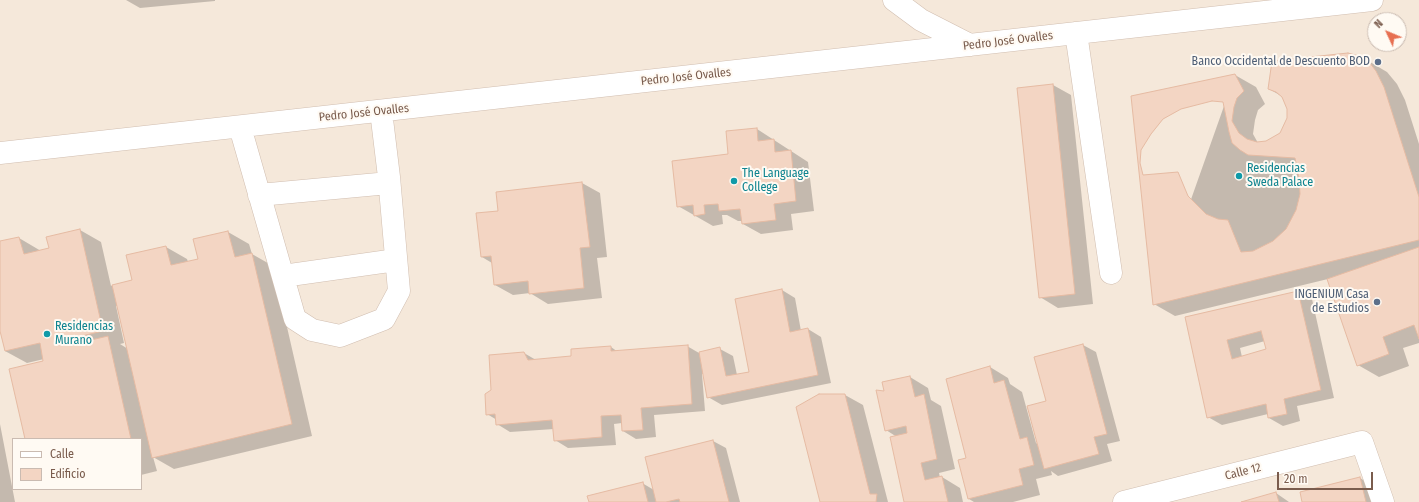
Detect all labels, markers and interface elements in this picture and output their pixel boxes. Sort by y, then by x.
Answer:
north arrow [1367,12,1407,52]
text: N [1372,17,1386,31]
street label: Pedro José Ovalles [962,28,1054,54]
place label: Banco Occidental de Descuento BOD [1192,55,1370,69]
marker: Banco Occidental de Descuento BOD [1373,57,1383,67]
street label: Pedro José Ovalles [640,65,732,89]
street label: Pedro José Ovalles [318,101,410,125]
place label: Residencias Sweda Palace [1247,162,1313,190]
place label: The Language College [742,167,809,195]
marker: Residencias Sweda Palace [1234,171,1244,181]
marker: The Language College [729,176,739,186]
place label: INGENIUM Casa de Estudios [1295,288,1369,316]
marker: INGENIUM Casa de Estudios [1372,297,1382,307]
place label: Residencias Murano [55,320,113,348]
marker: Residencias Murano [42,329,52,339]
legend [12,438,142,490]
text: Calle [50,447,74,461]
street label: Calle 12 [1223,461,1263,483]
scale bar [1279,464,1375,490]
text: Edificio [50,467,86,481]
text: 20 m [1284,472,1308,486]

